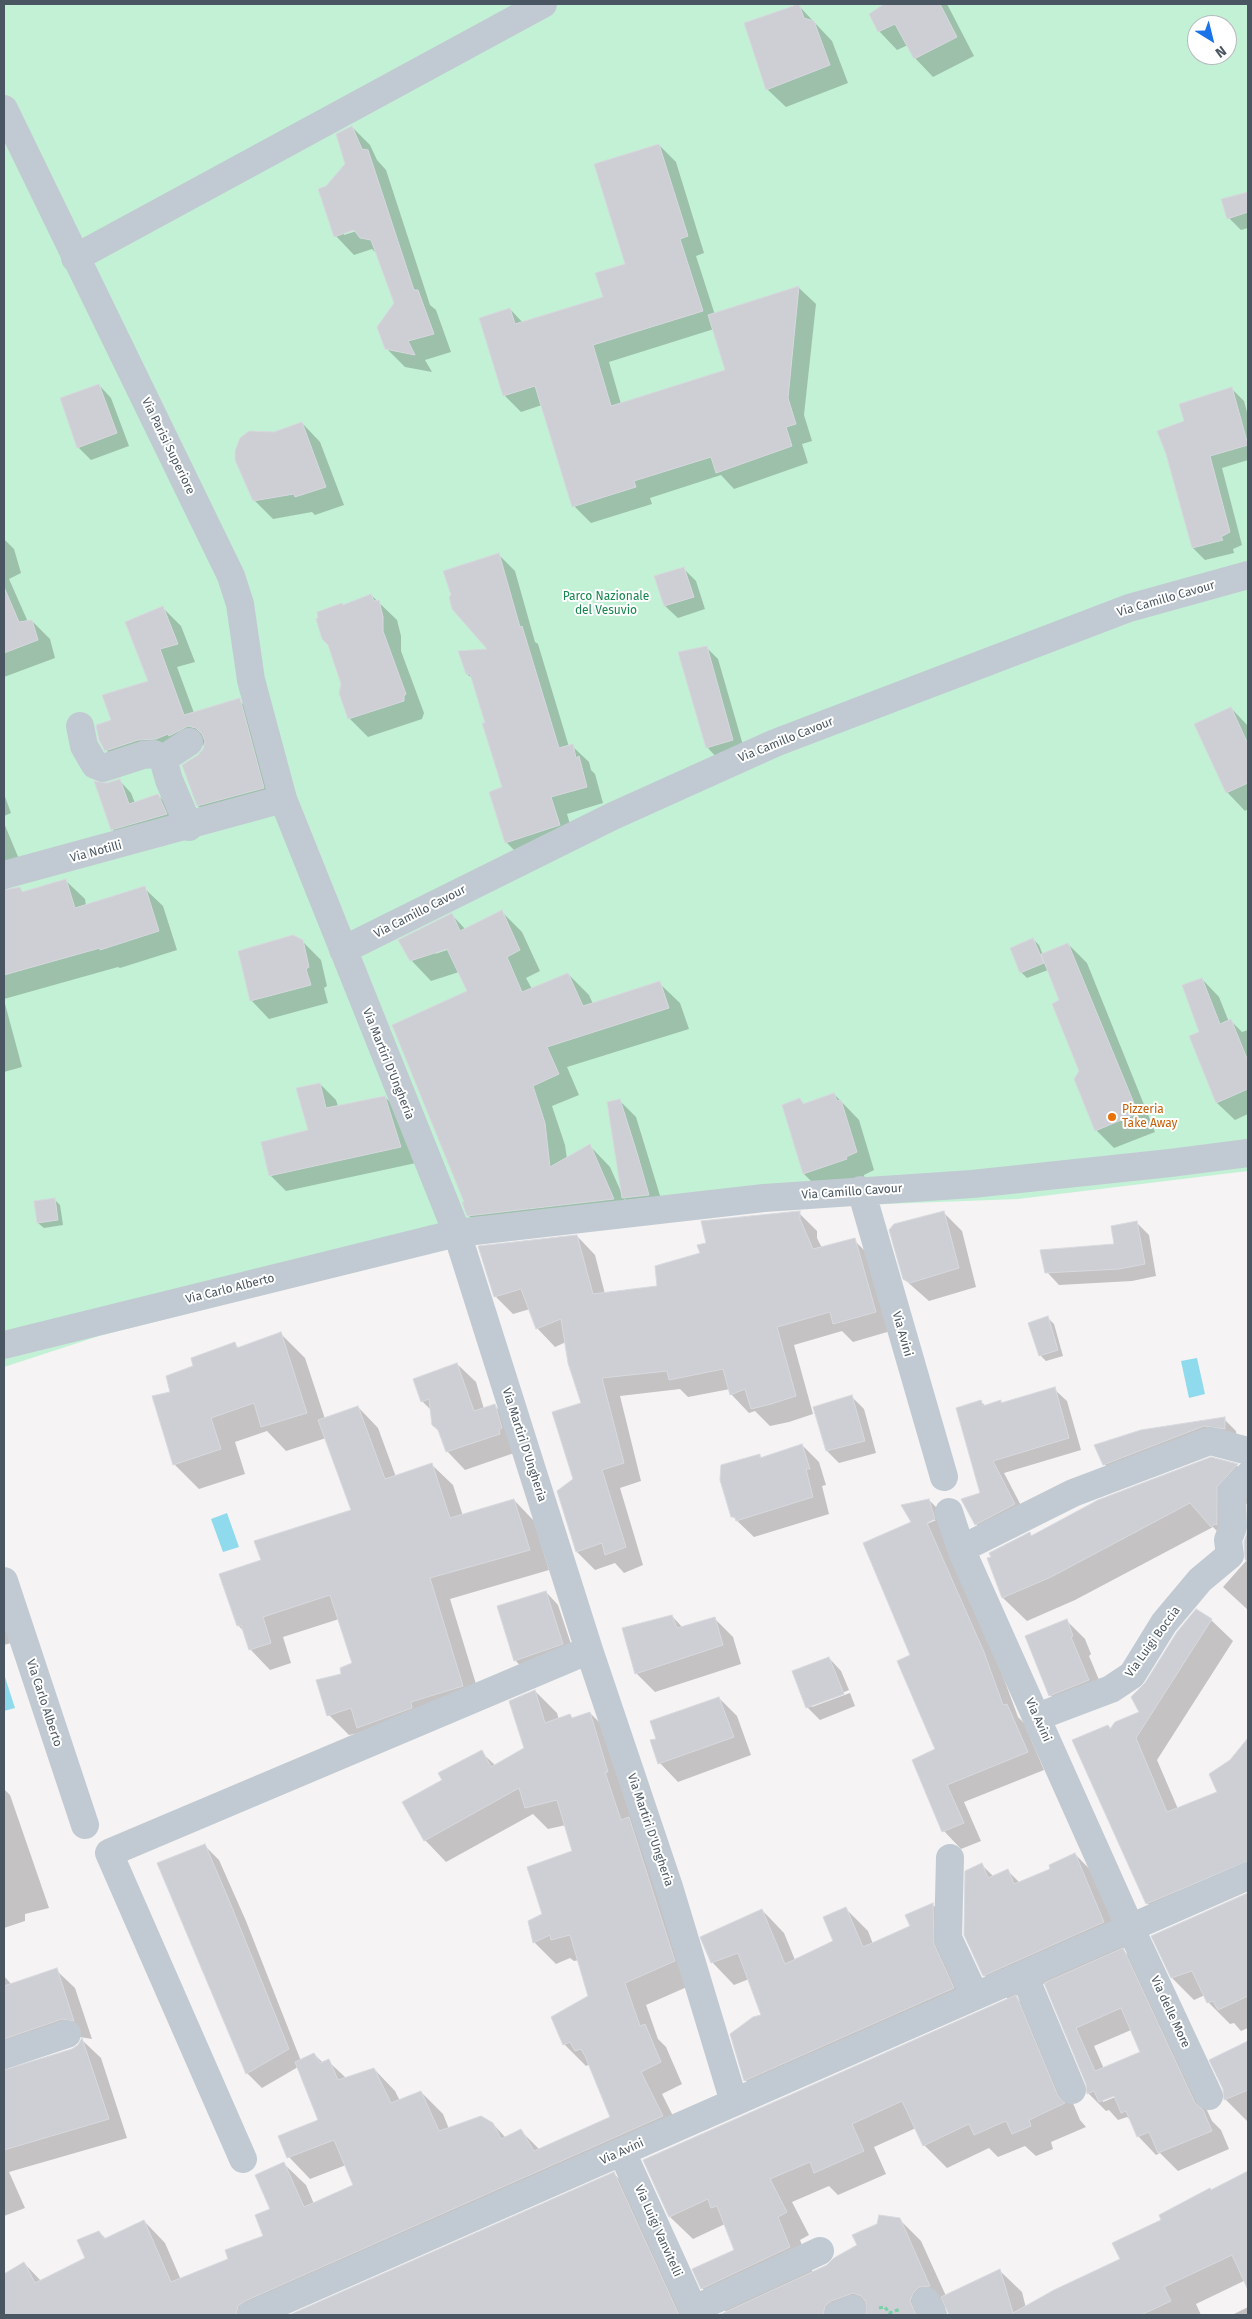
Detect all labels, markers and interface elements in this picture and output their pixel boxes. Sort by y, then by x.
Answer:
north arrow [1187,15,1237,65]
text: N [1212,42,1229,61]
street label: Via Parisi Superiore [138,395,198,497]
street label: Via Camillo Cavour [1115,578,1217,620]
park label: Parco Nazionale del Vesuvio [563,590,649,618]
street label: Via Camillo Cavour [736,714,836,766]
street label: Via Notilli [68,838,124,866]
street label: Via Camillo Cavour [372,883,468,941]
street label: Via Martiri D'Ungheria [359,1006,417,1122]
place label: Pizzeria Take Away [1122,1103,1177,1131]
marker: Pizzeria Take Away [1106,1111,1118,1123]
street label: Via Camillo Cavour [801,1181,903,1203]
street label: Via Carlo Alberto [184,1271,276,1307]
street label: Via Avini [889,1310,915,1358]
street label: Via Martiri D'Ungheria [499,1386,549,1504]
street label: Via Luigi Boccia [1122,1604,1184,1680]
street label: Via Carlo Alberto [23,1657,65,1749]
street label: Via Avini [1022,1696,1054,1744]
street label: Via Martiri D'Ungheria [624,1771,676,1889]
street label: Via delle More [1147,1974,1193,2050]
street label: Via Avini [598,2136,646,2168]
street label: Via Luigi Vanvitelli [631,2183,685,2279]

